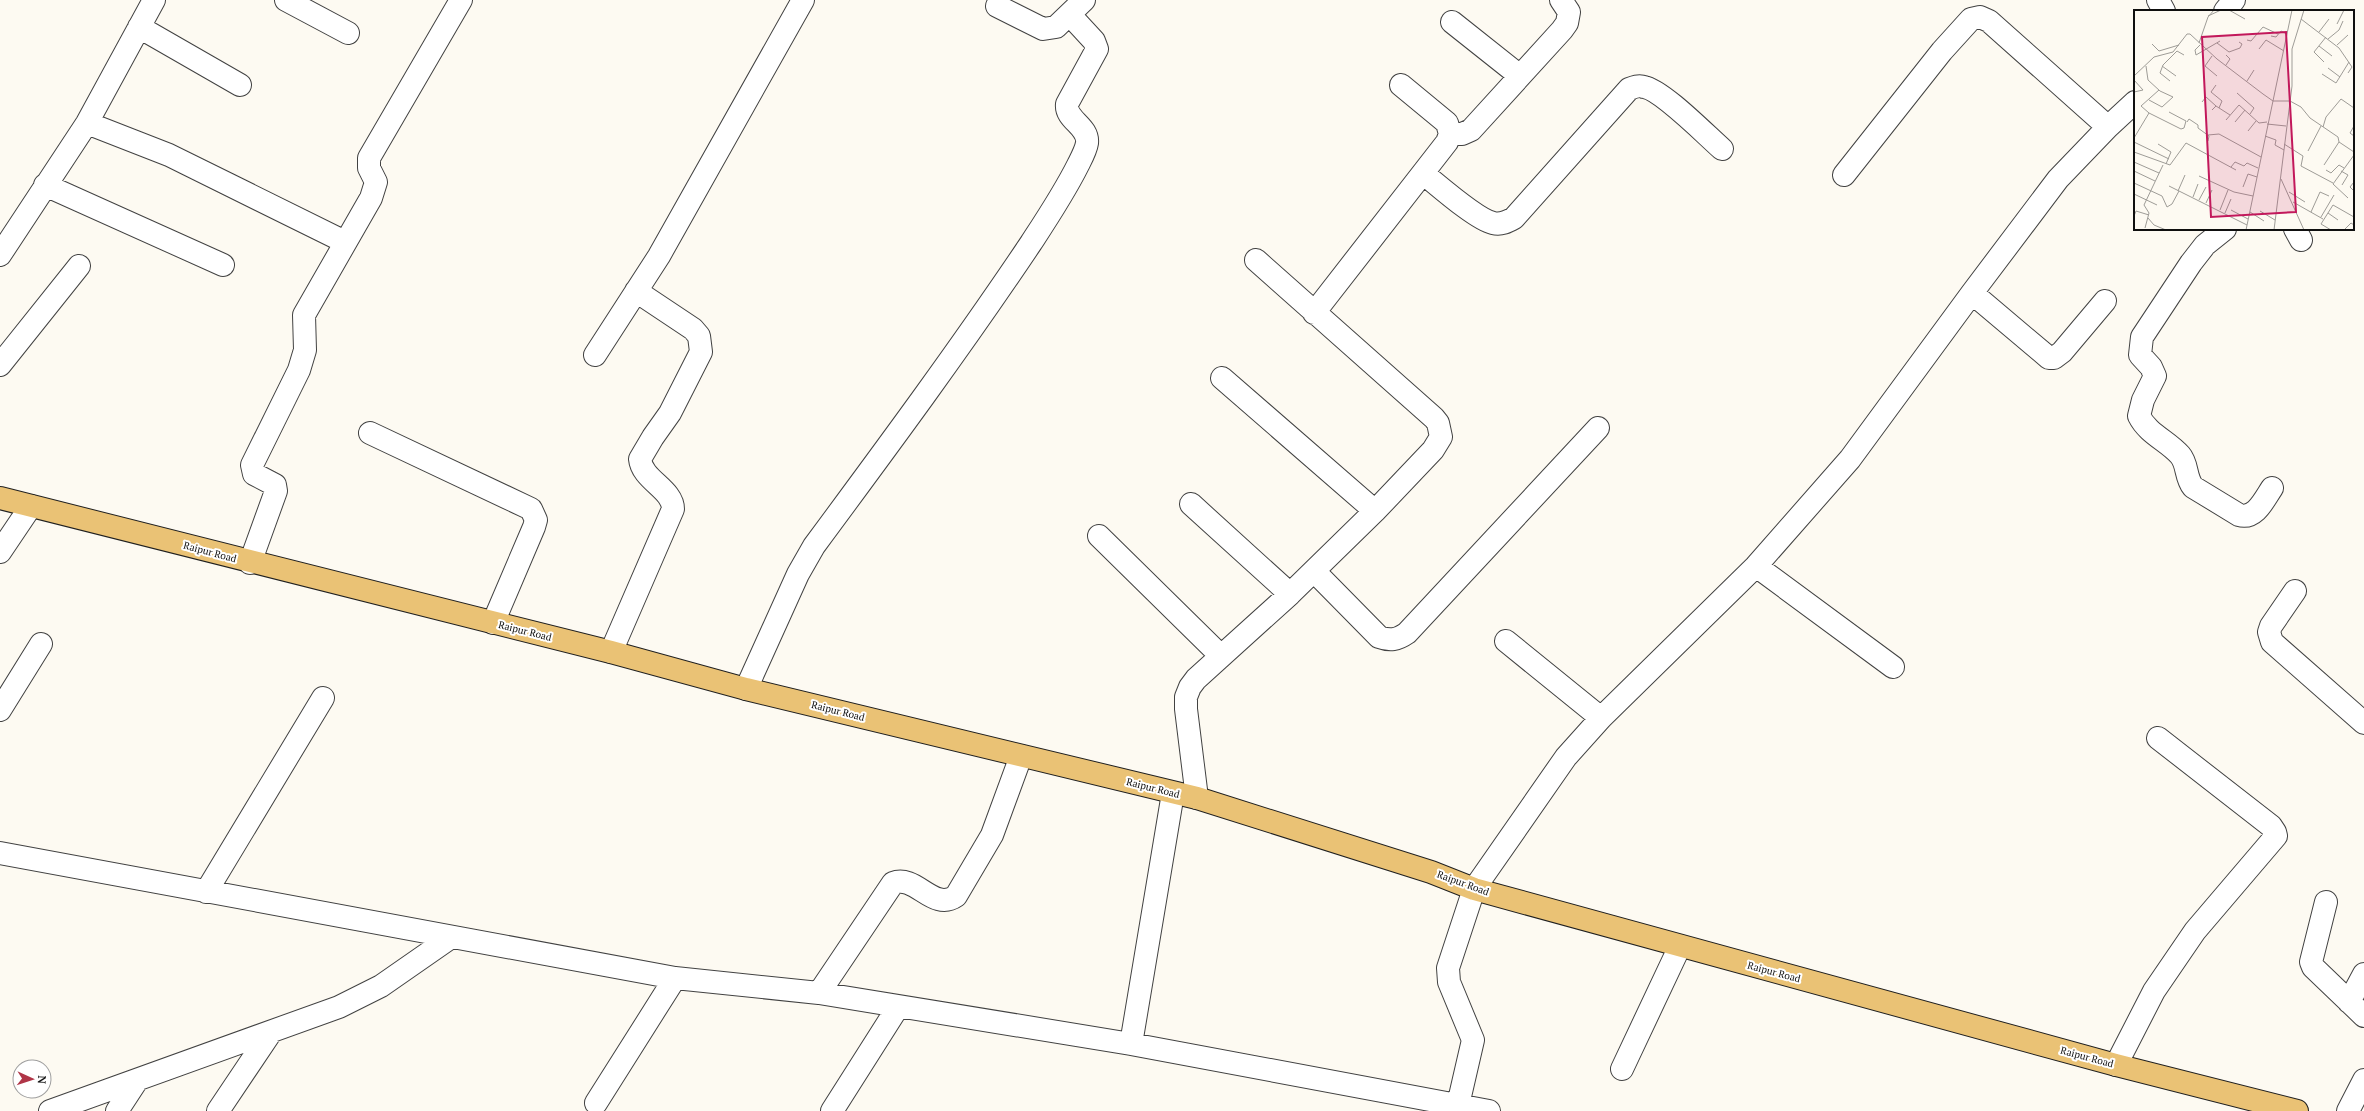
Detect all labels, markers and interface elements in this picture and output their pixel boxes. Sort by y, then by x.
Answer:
inset map [2134,10,2354,230]
street label: Raipur Road [182,539,238,565]
street label: Raipur Road [497,618,553,644]
street label: Raipur Road [810,698,866,724]
street label: Raipur Road [1125,775,1181,801]
street label: Raipur Road [1435,868,1491,899]
street label: Raipur Road [1746,959,1802,985]
street label: Raipur Road [2059,1044,2115,1070]
north arrow [12,1059,52,1099]
text: N [35,1075,49,1085]

